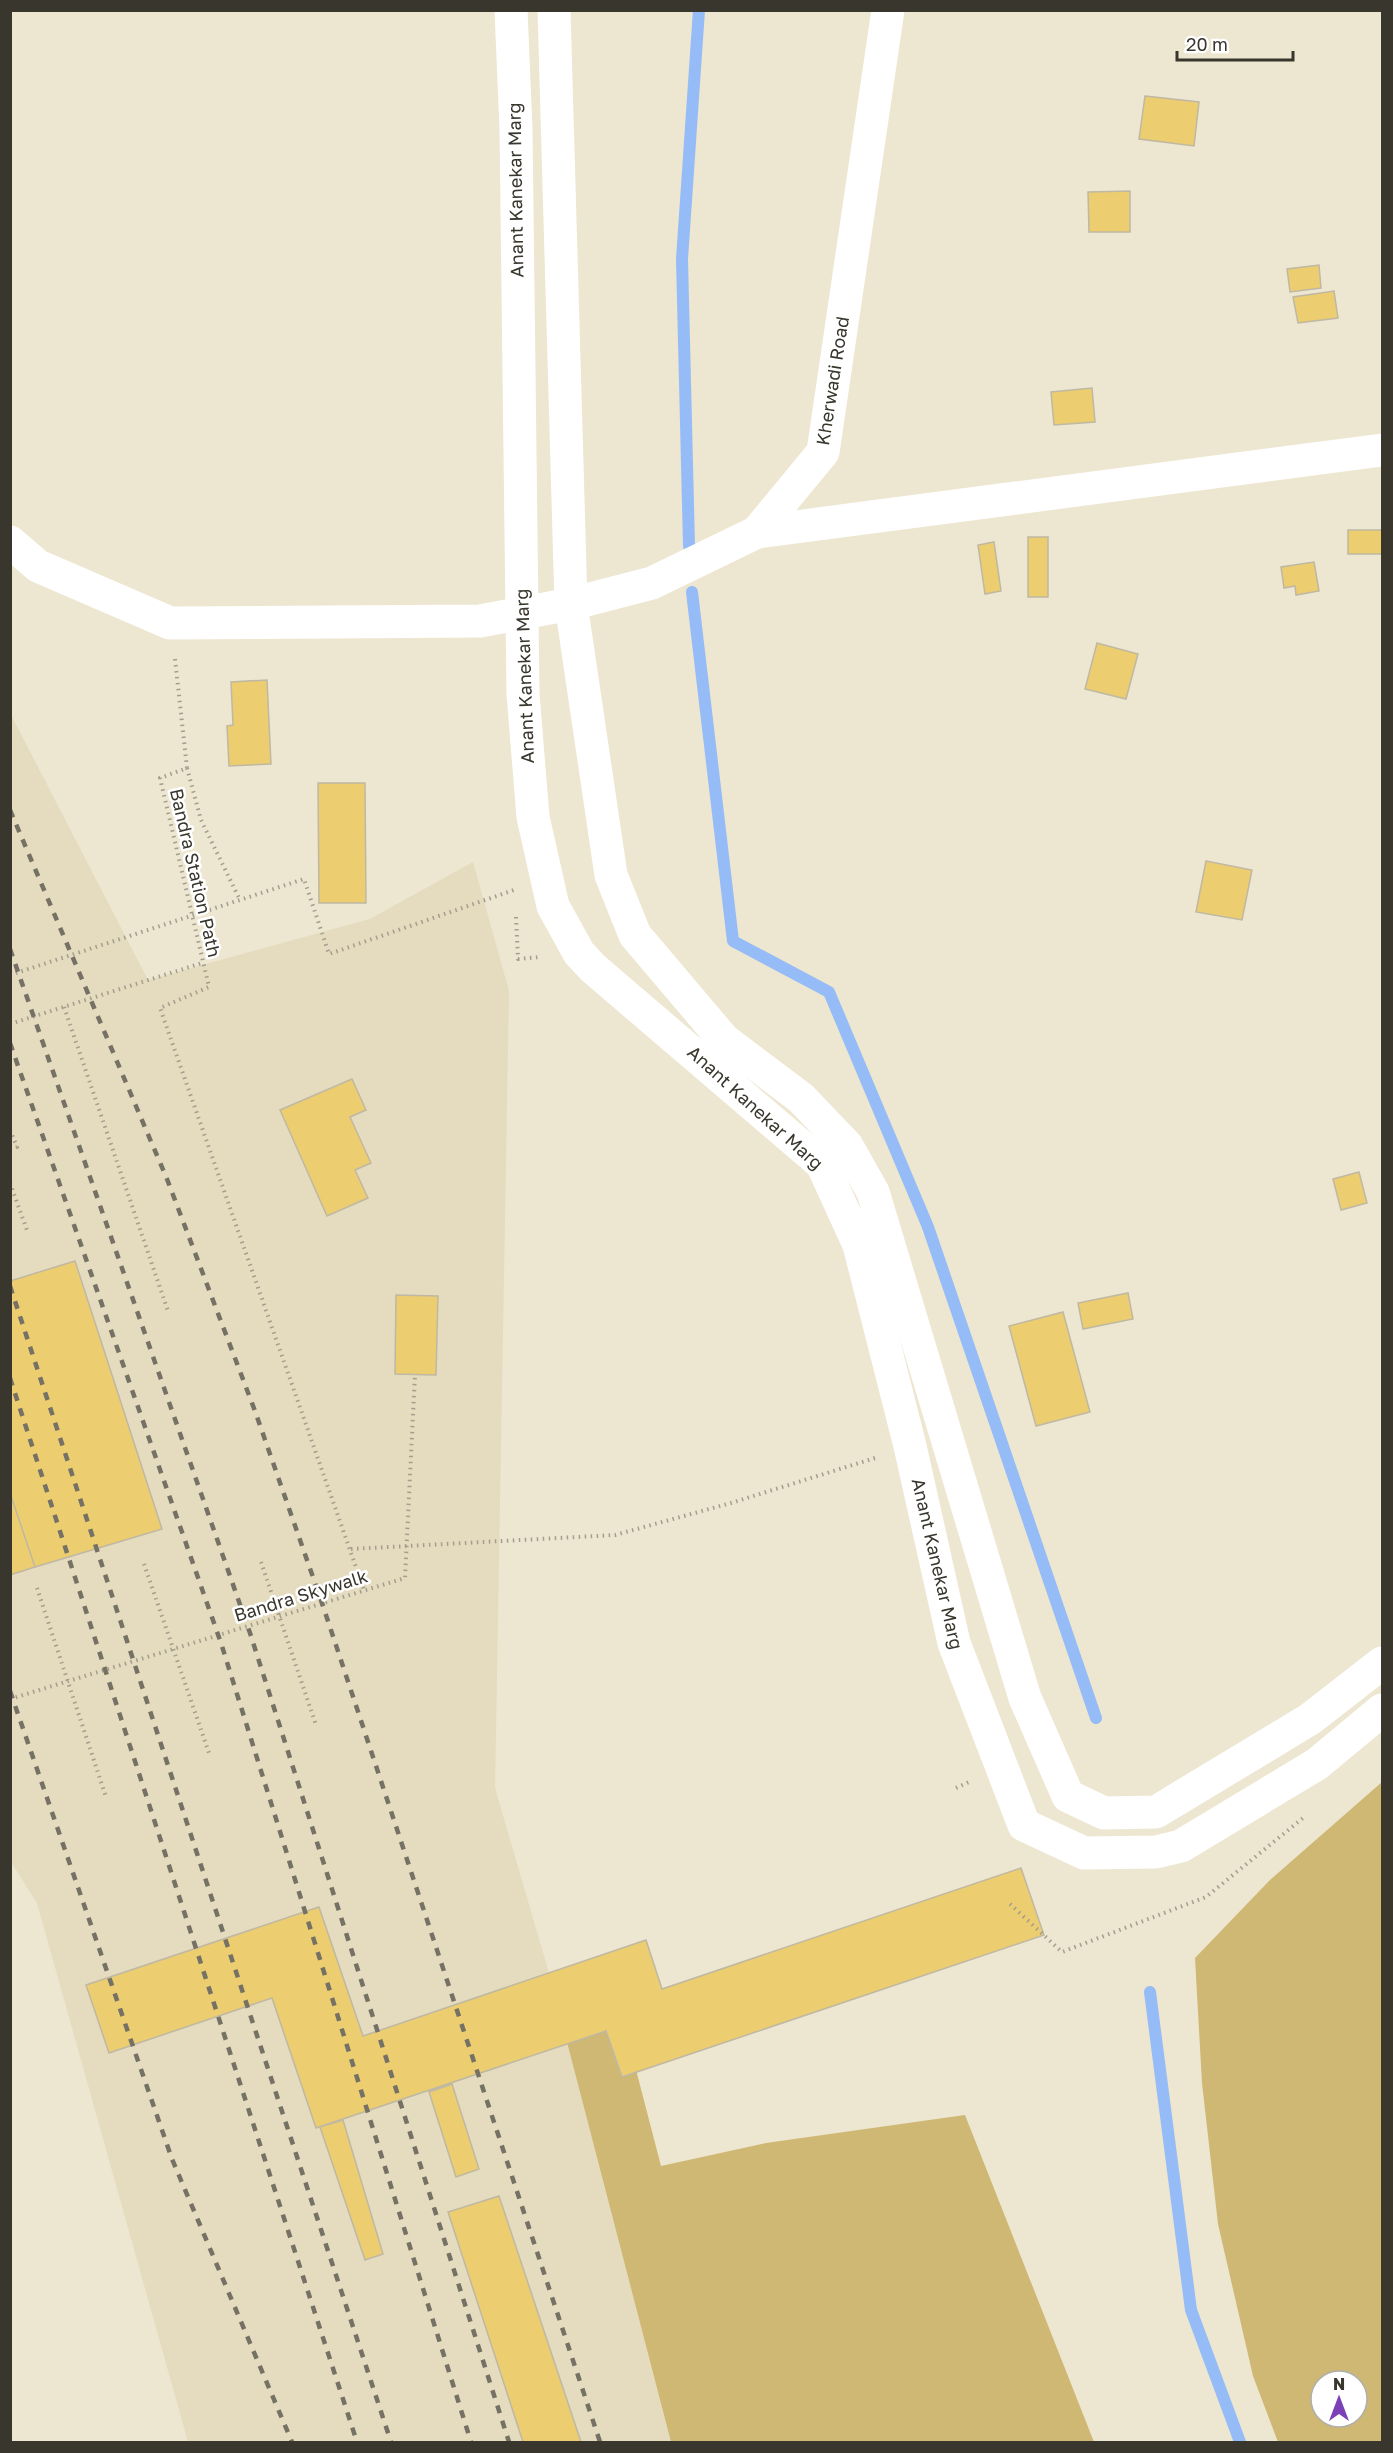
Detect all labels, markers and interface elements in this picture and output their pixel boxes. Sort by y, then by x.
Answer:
scale bar [1177,24,1292,62]
text: 20 m [1186,33,1228,55]
street label: Anant Kanekar Marg [502,102,528,278]
street label: Kherwadi Road [811,315,853,447]
street label: Anant Kanekar Marg [510,588,538,764]
street label: Bandra Station Path [166,786,226,959]
street label: Anant Kanekar Marg [683,1041,828,1174]
street label: Anant Kanekar Marg [908,1476,968,1652]
street label: Bandra Skywalk [231,1564,370,1626]
north arrow [1309,2369,1369,2429]
text: N [1333,2374,1345,2394]

